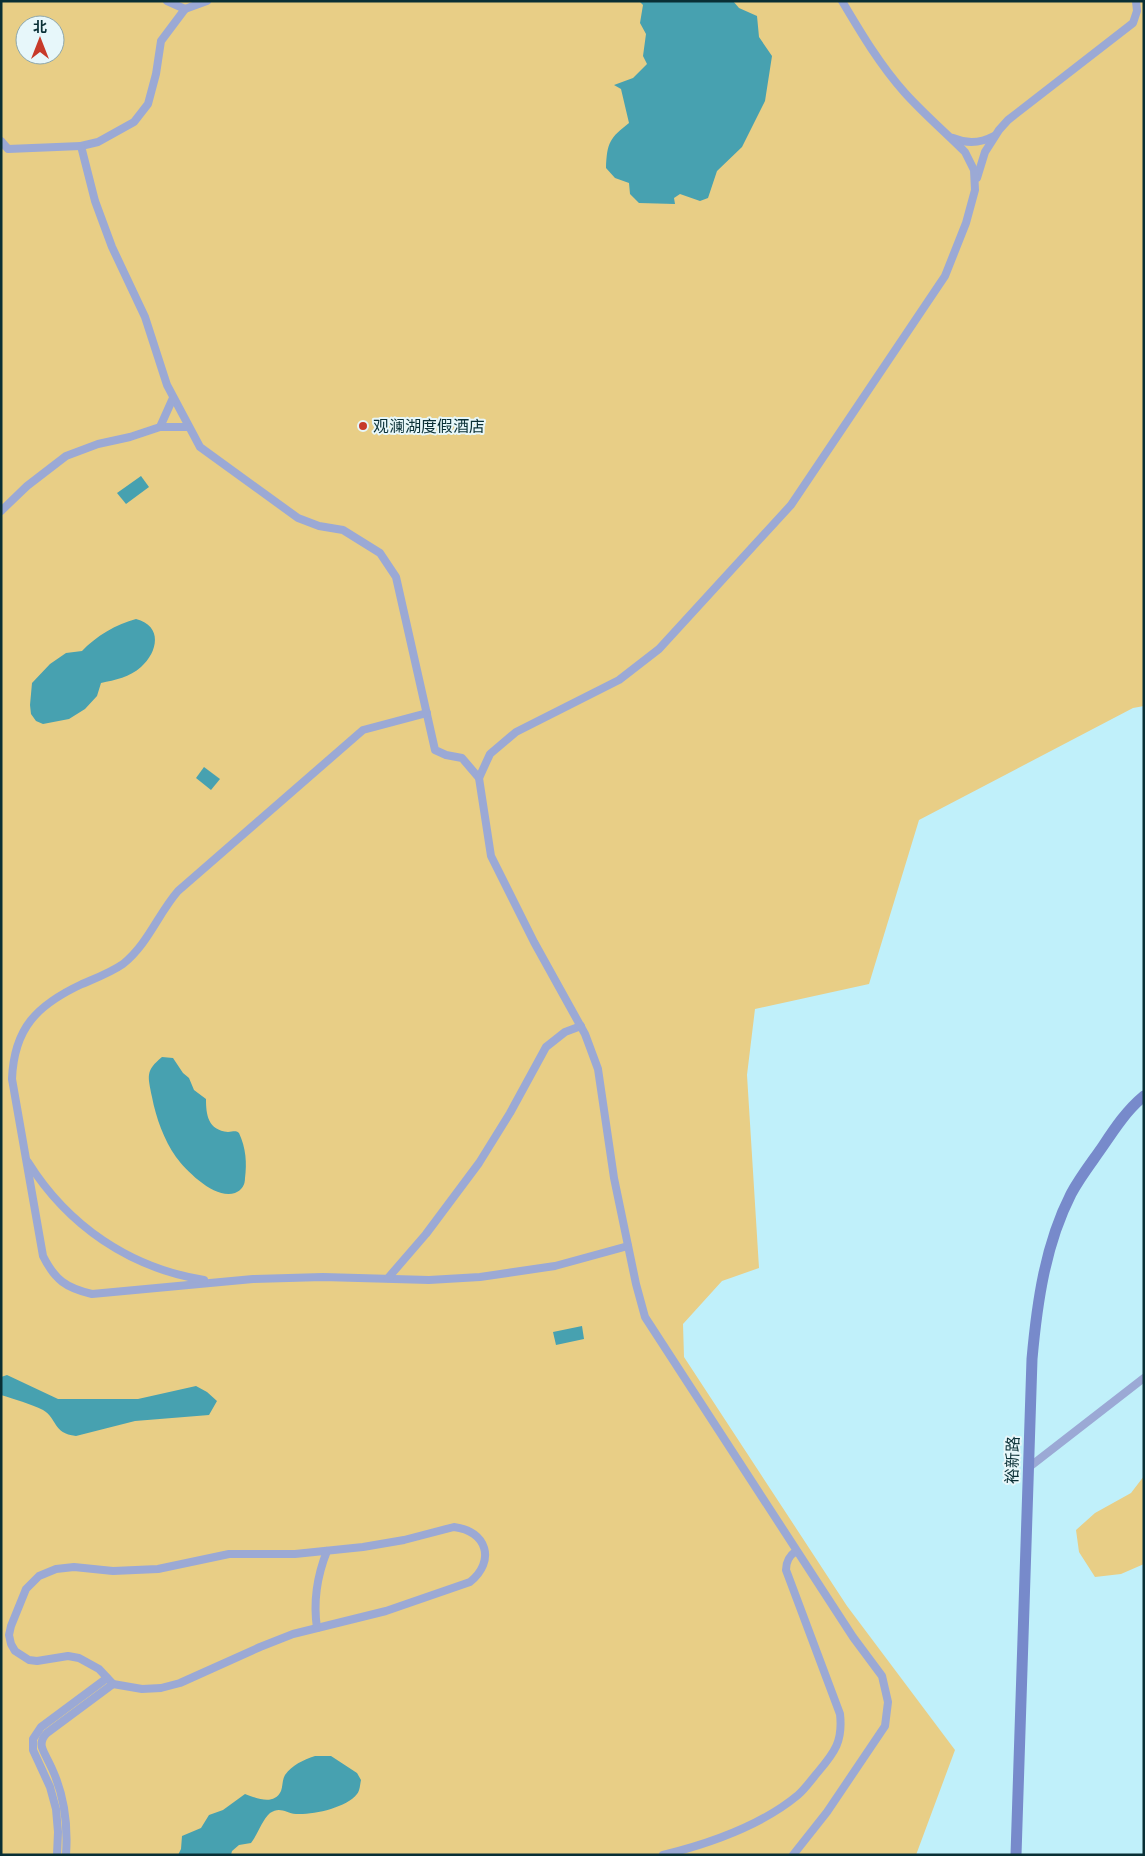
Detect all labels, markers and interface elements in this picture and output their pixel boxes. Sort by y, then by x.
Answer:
north arrow [15,15,65,65]
text: 北 [33,18,47,36]
place label: 观澜湖度假酒店 [373,416,485,436]
marker: 观澜湖度假酒店 [357,420,369,432]
street label: 裕新路 [1001,1436,1023,1484]

